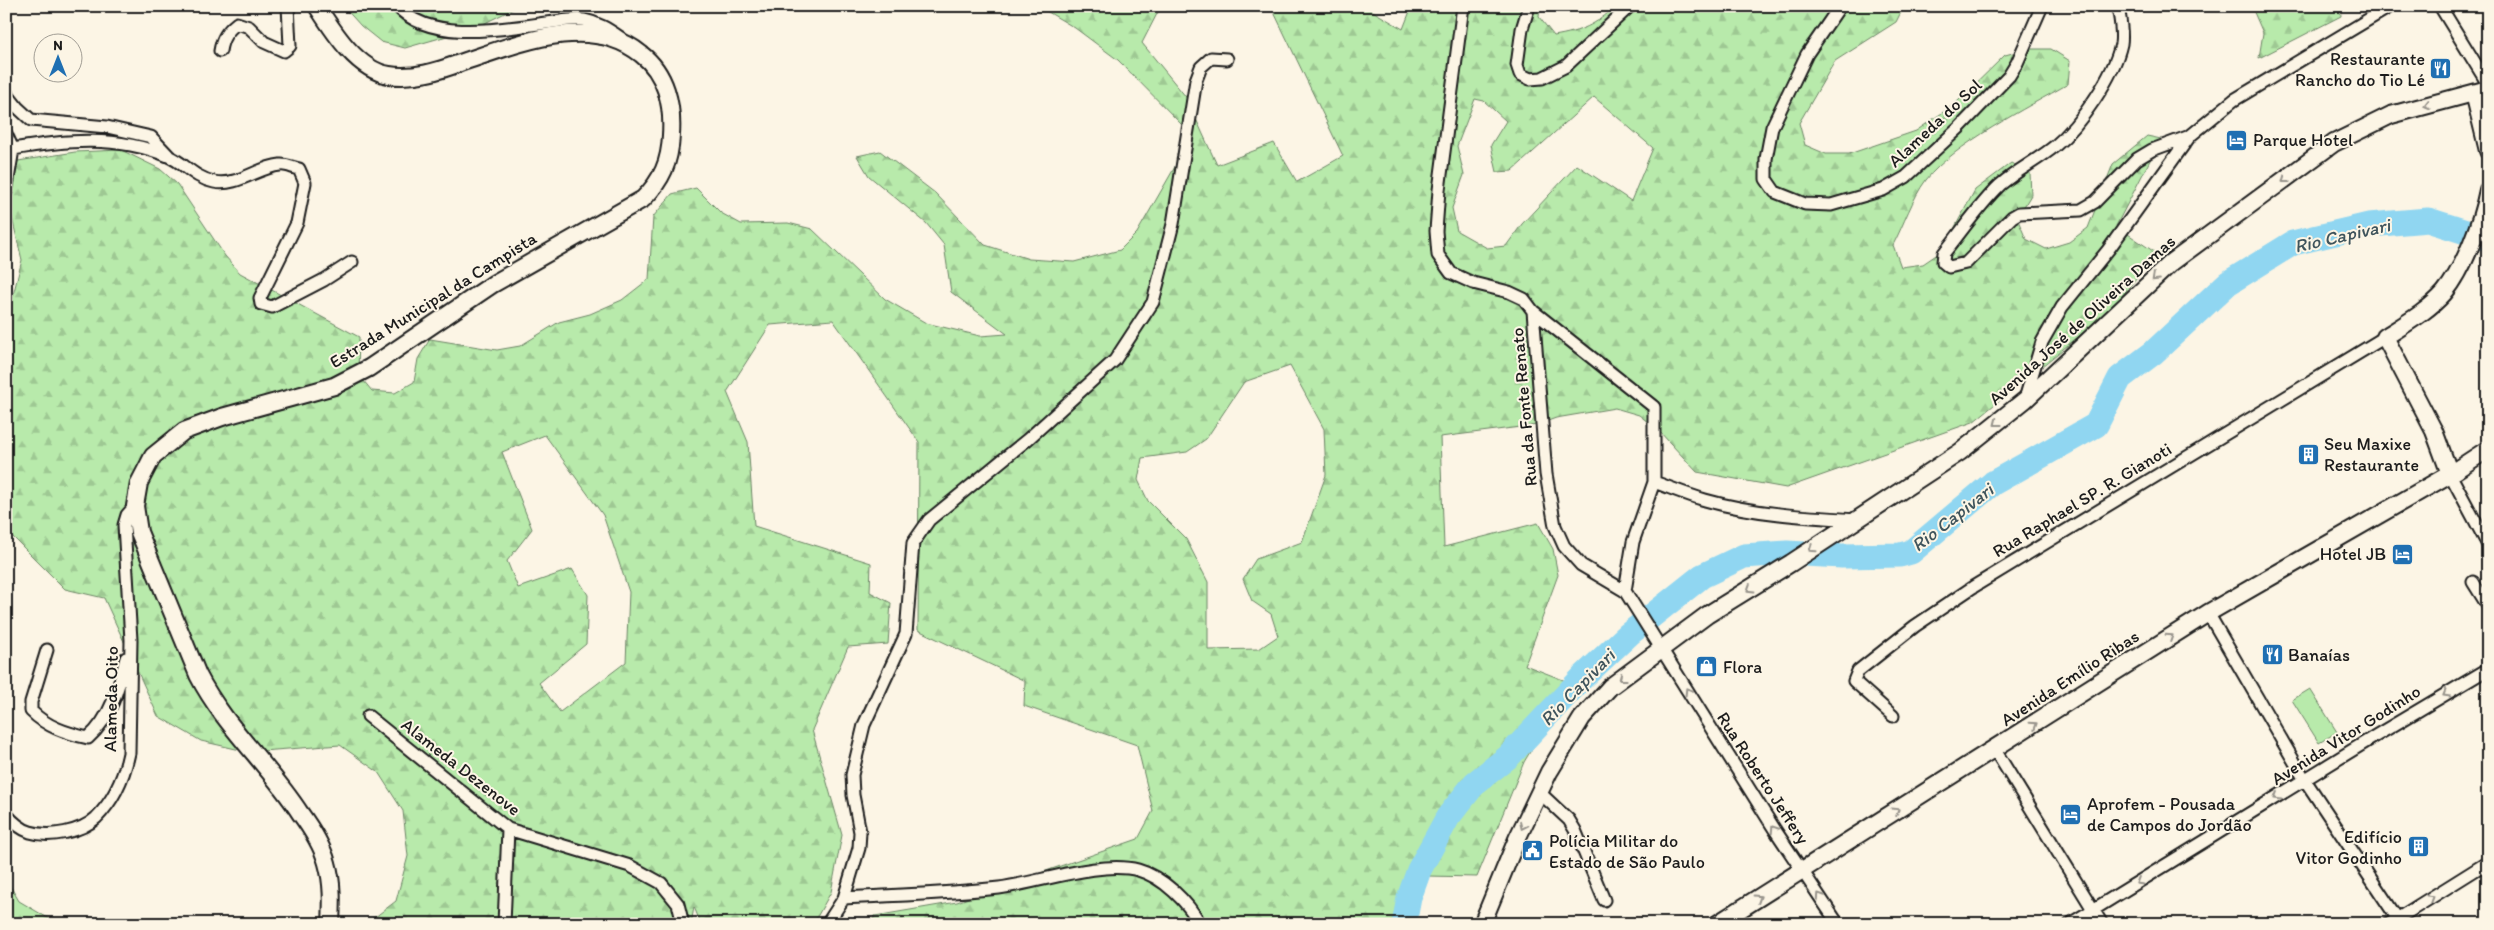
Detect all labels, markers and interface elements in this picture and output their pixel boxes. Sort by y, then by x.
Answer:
north arrow [32,32,82,82]
text: N [53,37,63,54]
place label: Restaurante Rancho do Tio Lé [2295,48,2425,91]
restaurant icon: Restaurante Rancho do Tio Lé [2429,57,2453,81]
street label: Alameda do Sol [1884,74,1986,172]
one-way arrow [2424,100,2432,110]
hotel icon: Parque Hotel [2225,128,2249,152]
place label: Parque Hotel [2253,129,2353,151]
one-way arrow [2282,174,2291,182]
water label: Rio Capivari [2292,213,2394,258]
street label: Estrada Municipal da Campista [325,227,541,373]
street label: Avenida José de Oliveira Damas [1984,230,2180,410]
one-way arrow [2152,272,2161,281]
street label: Rua da Fonte Renato [1506,327,1542,487]
one-way arrow [1994,417,2003,425]
place label: Seu Maxixe Restaurante [2324,433,2419,476]
street label: Rua Raphael SP. R. Gianoti [1988,438,2176,562]
building icon: Seu Maxixe Restaurante [2296,442,2320,466]
water label: Rio Capivari [1907,477,2000,557]
hotel icon: Hotel JB [2390,542,2414,566]
one-way arrow [1809,543,1818,552]
place label: Hotel JB [2320,543,2386,565]
one-way arrow [1746,582,1755,592]
street label: Avenida Emílio Ribas [1997,625,2143,731]
one-way arrow [2165,634,2174,643]
water label: Rio Capivari [1535,643,1621,731]
restaurant icon: Banaías [2260,643,2284,667]
place label: Banaías [2288,644,2350,666]
street label: Alameda Oito [99,646,123,752]
shop icon: Flora [1695,655,1719,679]
place label: Flora [1723,656,1762,678]
one-way arrow [1618,672,1628,681]
street label: Avenida Vitor Godinho [2267,680,2425,790]
one-way arrow [1684,688,1694,697]
one-way arrow [2442,688,2451,698]
street label: Rua Roberto Jeffery [1712,708,1814,849]
street label: Alameda Dezenove [397,714,525,820]
one-way arrow [2028,722,2037,731]
one-way arrow [2274,791,2283,801]
place label: Aprofem - Pousada de Campos do Jordão [2087,793,2252,836]
hotel icon: Aprofem - Pousada de Campos do Jordão [2059,802,2083,826]
one-way arrow [1890,808,1899,817]
one-way arrow [1519,821,1529,830]
one-way arrow [1771,825,1780,835]
place label: Edifício Vitor Godinho [2296,826,2402,869]
place label: Polícia Militar do Estado de São Paulo [1549,830,1705,873]
building icon: Edifício Vitor Godinho [2406,835,2430,859]
public building icon: Polícia Militar do Estado de São Paulo [1521,839,1545,863]
one-way arrow [2135,875,2144,885]
one-way arrow [1817,893,1826,902]
one-way arrow [1753,894,1762,904]
one-way arrow [2425,895,2434,904]

